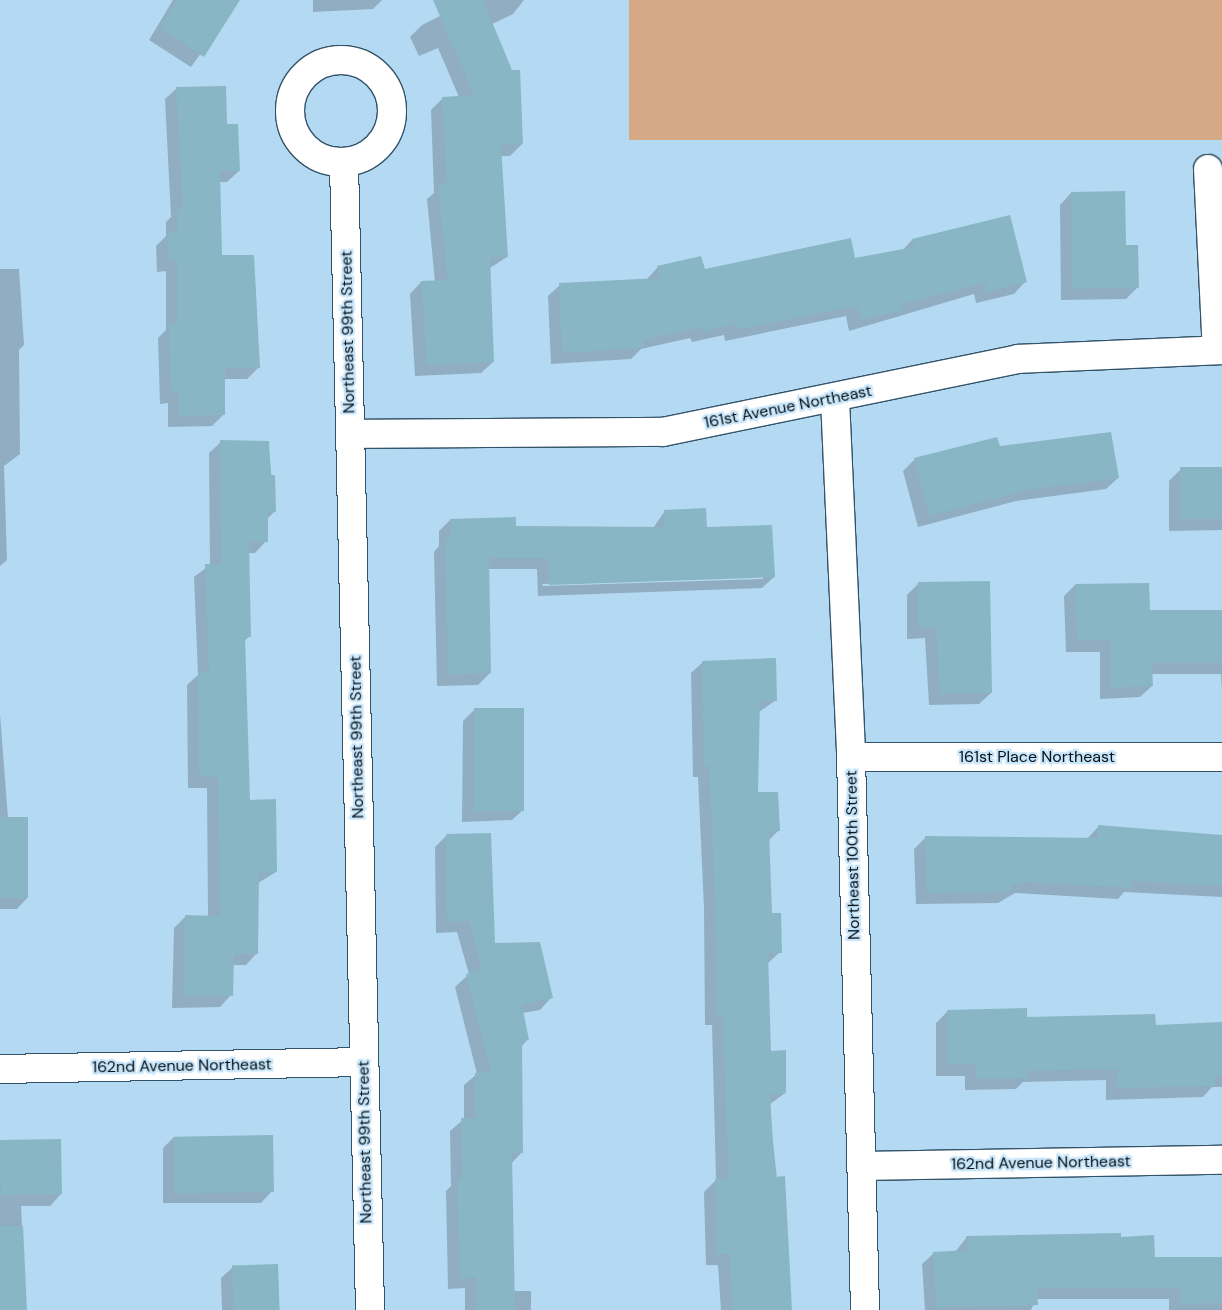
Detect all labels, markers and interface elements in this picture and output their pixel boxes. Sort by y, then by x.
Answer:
street label: Northeast 99th Street [337,250,359,414]
street label: 161st Avenue Northeast [702,381,874,433]
street label: Northeast 99th Street [346,655,368,819]
street label: 161st Place Northeast [959,747,1115,767]
street label: Northeast 100th Street [842,770,864,940]
street label: 162nd Avenue Northeast [92,1055,272,1077]
street label: Northeast 99th Street [354,1060,376,1224]
street label: 162nd Avenue Northeast [951,1152,1131,1174]

